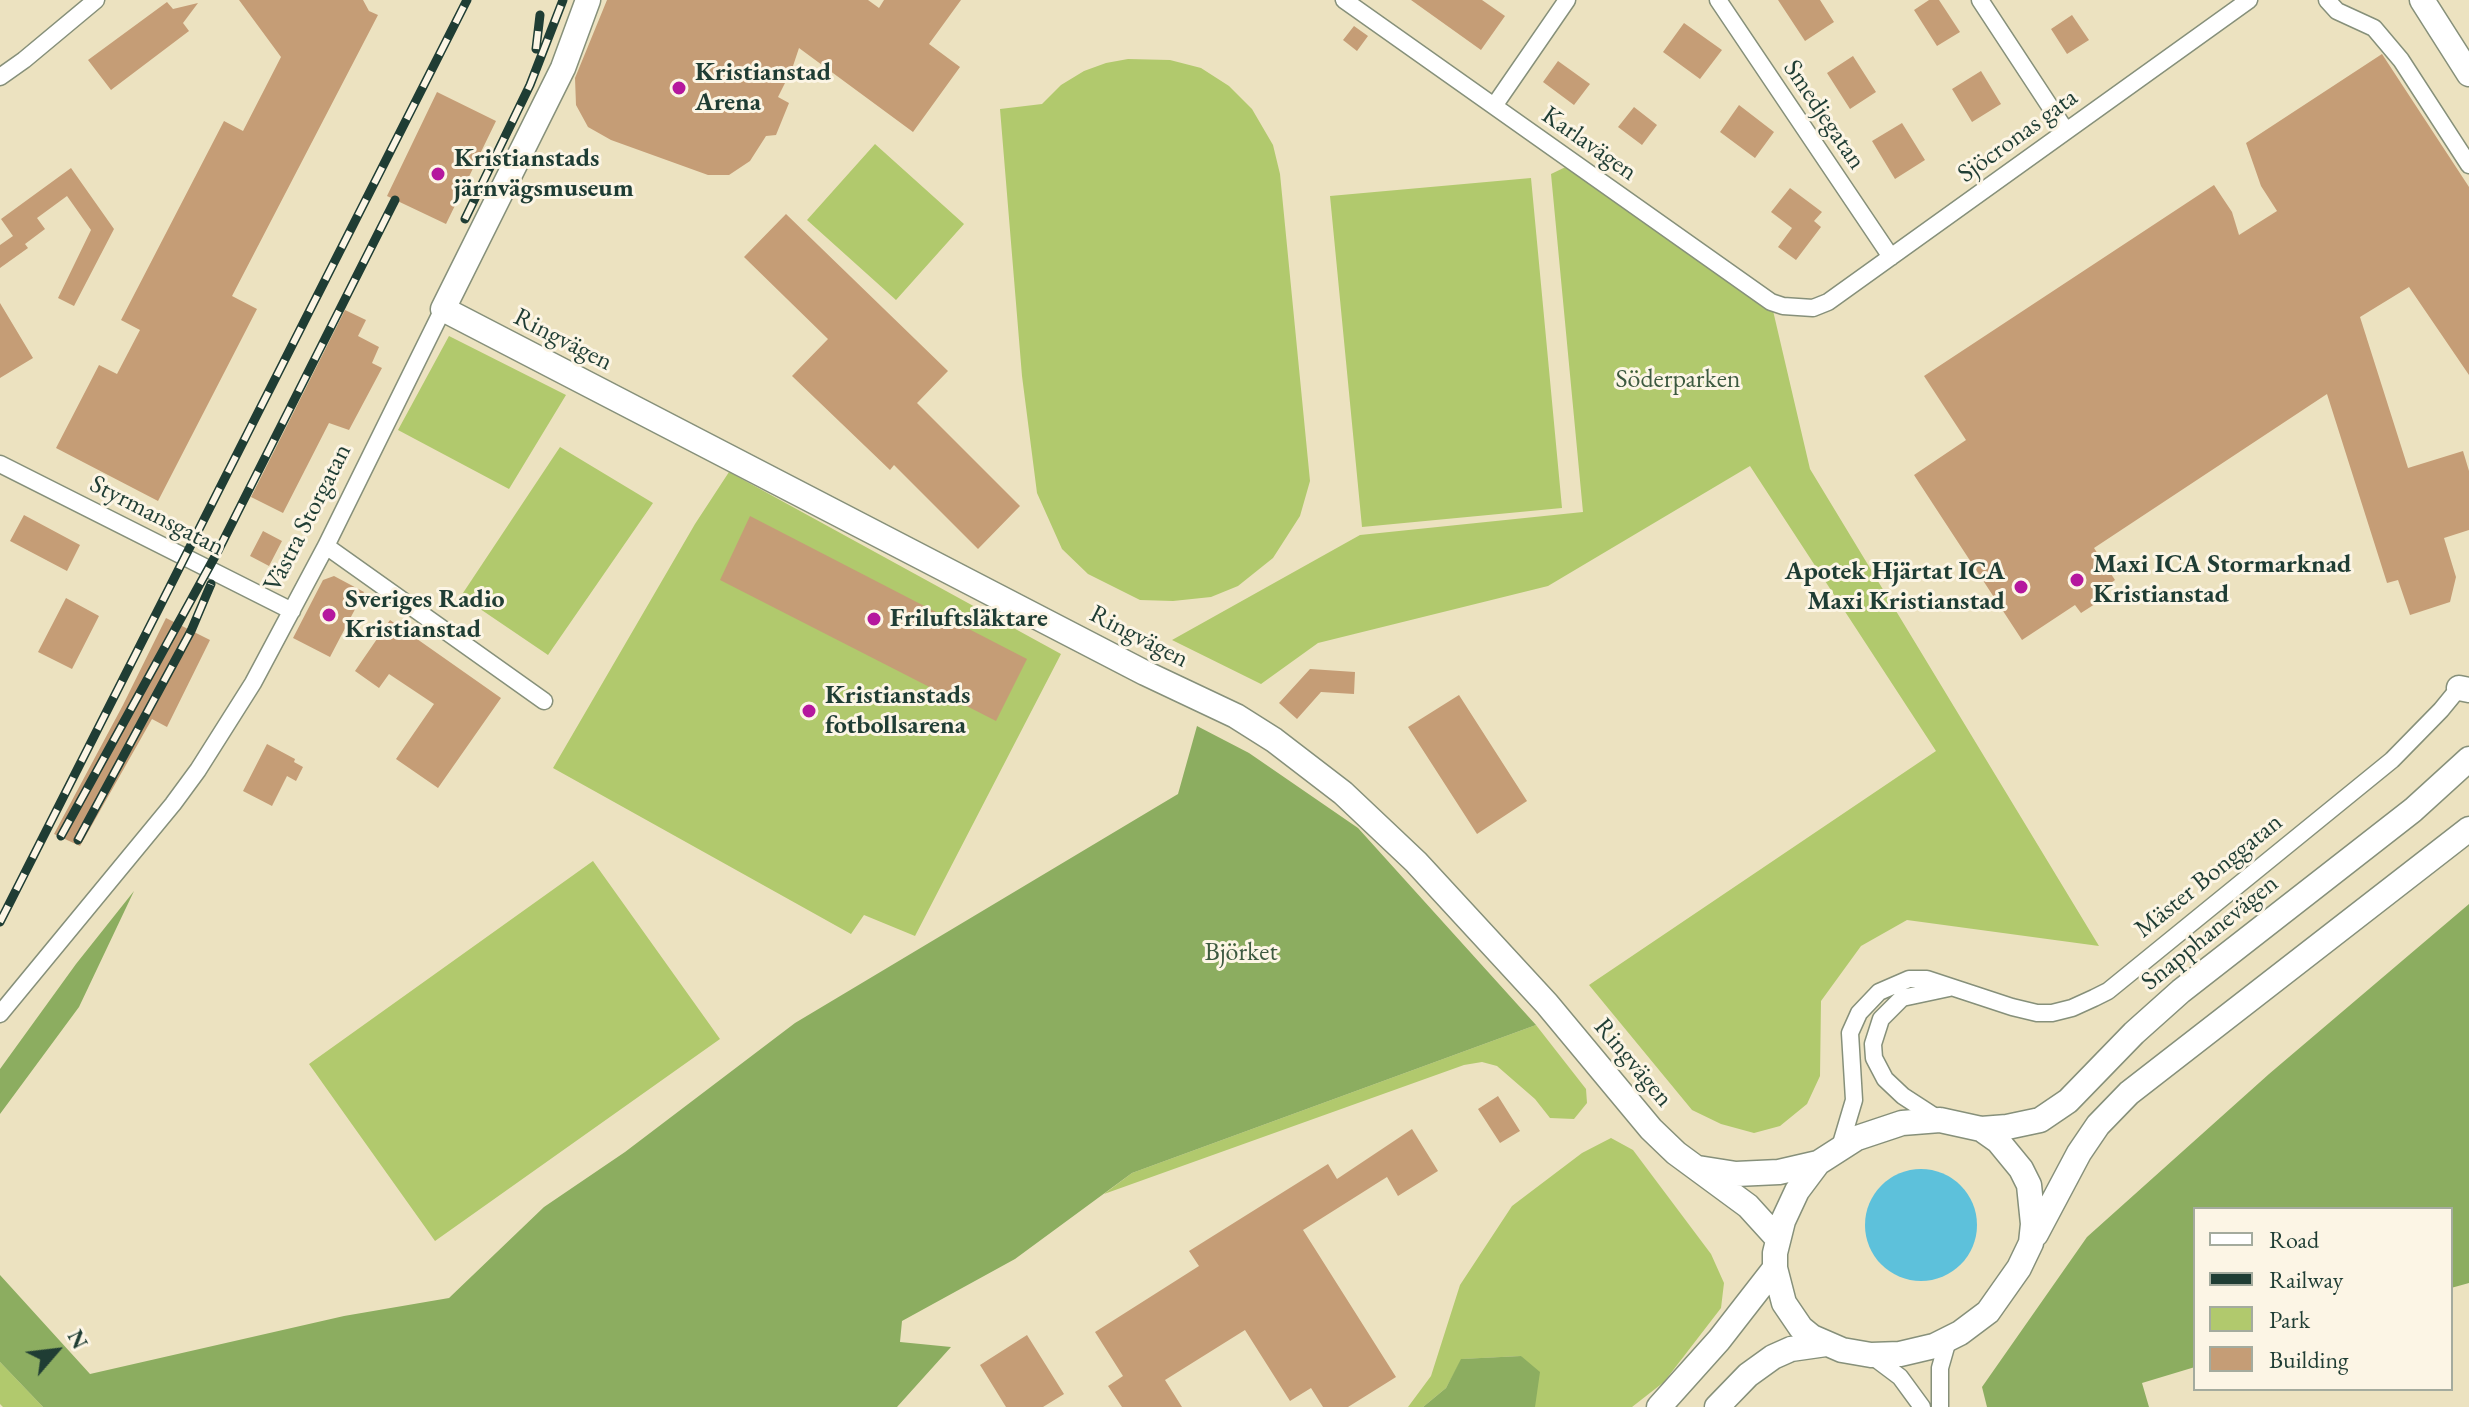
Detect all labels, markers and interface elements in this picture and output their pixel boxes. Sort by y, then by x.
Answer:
street label: Smedjegatan [1776,54,1872,176]
place label: Kristianstad Arena [695,57,831,118]
marker: Kristianstad Arena [670,79,688,97]
street label: Sjöcronas gata [1952,82,2084,190]
street label: Karlavägen [1535,100,1643,188]
place label: Kristianstads järnvägsmuseum [454,143,634,204]
marker: Kristianstads järnvägsmuseum [429,165,447,183]
street label: Ringvägen [508,302,618,378]
park label: Söderparken [1615,364,1741,396]
street label: Västra Storgatan [257,439,359,597]
street label: Styrmansgatan [84,469,230,563]
place label: Maxi ICA Stormarknad Kristianstad [2093,549,2351,610]
place label: Apotek Hjärtat ICA Maxi Kristianstad [1785,556,2005,618]
marker: Maxi ICA Stormarknad Kristianstad [2068,571,2086,589]
marker: Apotek Hjärtat ICA Maxi Kristianstad [2012,578,2030,596]
place label: Sveriges Radio Kristianstad [345,584,505,646]
street label: Ringvägen [1084,599,1194,675]
place label: Friluftsläktare [890,603,1048,635]
marker: Sveriges Radio Kristianstad [320,606,338,624]
marker: Friluftsläktare [865,610,883,628]
place label: Kristianstads fotbollsarena [825,680,970,742]
marker: Kristianstads fotbollsarena [800,702,818,720]
street label: Mäster Bonggatan [2129,807,2289,945]
street label: Snapphanevägen [2135,868,2285,998]
park label: Björket [1204,937,1278,969]
street label: Ringvägen [1587,1012,1679,1114]
legend [2193,1207,2453,1391]
text: Road [2269,1224,2319,1255]
text: Railway [2269,1264,2343,1295]
text: Park [2269,1304,2310,1335]
north arrow [16,1311,96,1391]
text: N [61,1325,95,1354]
text: Building [2269,1344,2349,1375]

